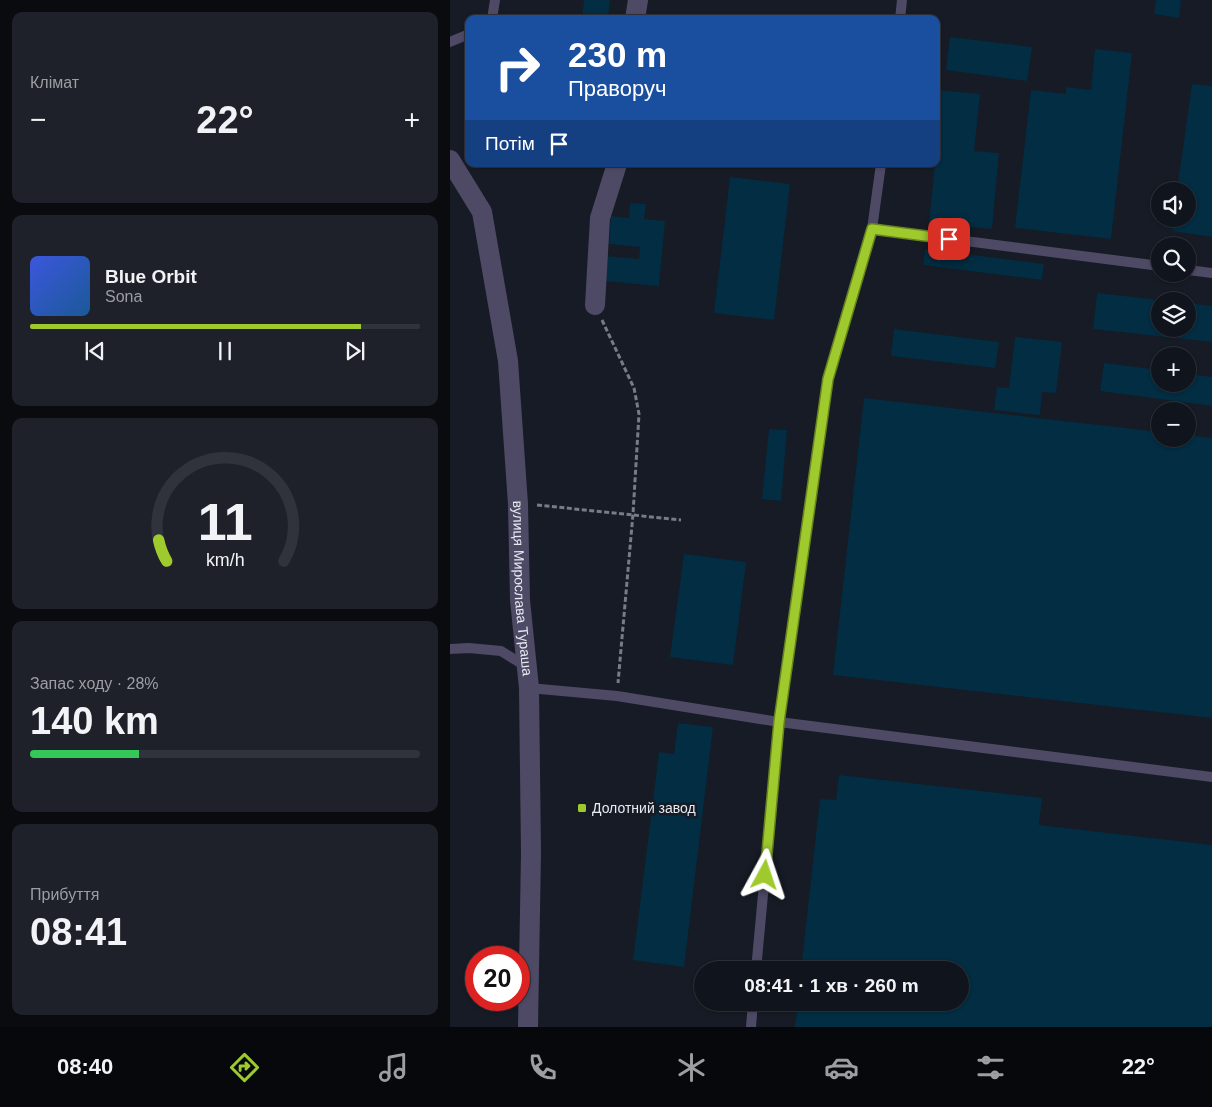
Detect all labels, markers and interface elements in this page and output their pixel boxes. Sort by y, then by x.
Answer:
icon: right [485,35,550,100]
text: 230 m [568,35,667,74]
text: Клімат [30,74,79,91]
text: Праворуч [568,76,666,101]
text: 22° [196,99,254,141]
text: − [30,104,46,135]
text: + [404,104,420,135]
icon: arrive [545,130,573,158]
text: Потім [485,133,535,154]
map controls [1151,182,1196,447]
button: sound [1151,182,1196,227]
pin [928,218,970,260]
icon: arrive [935,225,963,253]
button: search [1151,237,1196,282]
text: Blue Orbit [105,266,197,287]
text: Sona [105,288,142,305]
button: layers [1151,292,1196,337]
icon: previous [81,337,109,365]
icon: pause [211,337,239,365]
icon: next [341,337,369,365]
button: + [1151,347,1196,392]
button: − [1151,402,1196,447]
text: 11 [198,493,252,551]
street label: вулиця Мирослава Тураша [510,500,536,677]
text: km/h [206,550,244,570]
text: Запас ходу · 28% [30,675,159,692]
text: 140 km [30,700,159,742]
place label: Долотний завод [592,800,696,816]
marker: Долотний завод [576,802,588,814]
position arrow [738,848,790,900]
text: Прибуття [30,886,99,903]
text: 08:41 [30,911,127,953]
speed limit sign: 20 [465,946,530,1011]
text: 08:41 · 1 хв · 260 m [744,975,919,996]
icon: directions [227,1050,262,1085]
icon: music [376,1050,411,1085]
icon: phone [525,1050,560,1085]
icon: climate [674,1050,709,1085]
icon: car [824,1050,859,1085]
icon: filters [973,1050,1008,1085]
text: 08:40 [57,1054,113,1079]
text: 22° [1122,1054,1155,1079]

